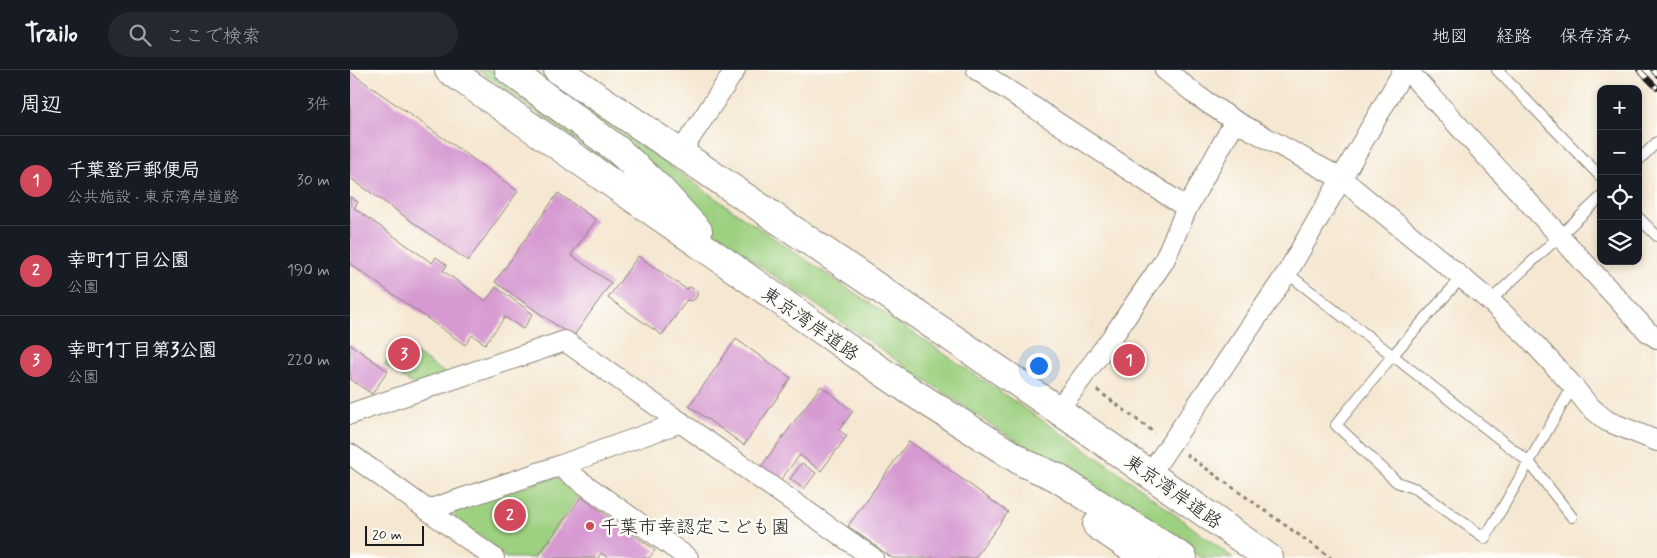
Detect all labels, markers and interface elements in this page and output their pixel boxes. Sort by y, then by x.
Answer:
search box [108,12,458,57]
text: Trailo [25,19,78,50]
icon: search [126,21,154,49]
text: ここで検索 [166,24,261,49]
text: 地図 [1432,25,1468,49]
text: 経路 [1496,25,1532,49]
text: 保存済み [1560,25,1632,49]
map controls [1597,85,1642,265]
button: + [1597,85,1642,130]
text: 周辺 [20,91,62,119]
text: 3件 [307,94,330,115]
button: − [1597,130,1642,175]
text: 千葉登戸郵便局 [67,158,200,183]
text: 1 [32,170,40,191]
text: 30 m [297,170,330,191]
button: locate [1597,175,1642,220]
text: 公共施設 · 東京湾岸道路 [67,187,239,208]
button: layers [1597,220,1642,265]
text: 幸町1丁目公園 [67,248,190,273]
text: 2 [32,260,40,281]
text: 190 m [287,260,330,281]
text: 公園 [67,277,99,298]
street label: 東京湾岸道路 [756,281,864,367]
pin: 3 [388,335,420,373]
text: 幸町1丁目第3公園 [67,338,217,363]
pin: 1 [1113,341,1145,379]
text: 3 [32,350,40,371]
text: 220 m [287,350,330,371]
your location [1026,353,1052,379]
text: 公園 [67,367,99,388]
street label: 東京湾岸道路 [1119,449,1227,535]
pin: 2 [494,496,526,534]
place label: 千葉市幸認定こども園 [600,515,790,540]
marker: 千葉市幸認定こども園 [584,520,596,532]
scale bar [365,523,424,546]
text: 20 m [372,526,402,544]

